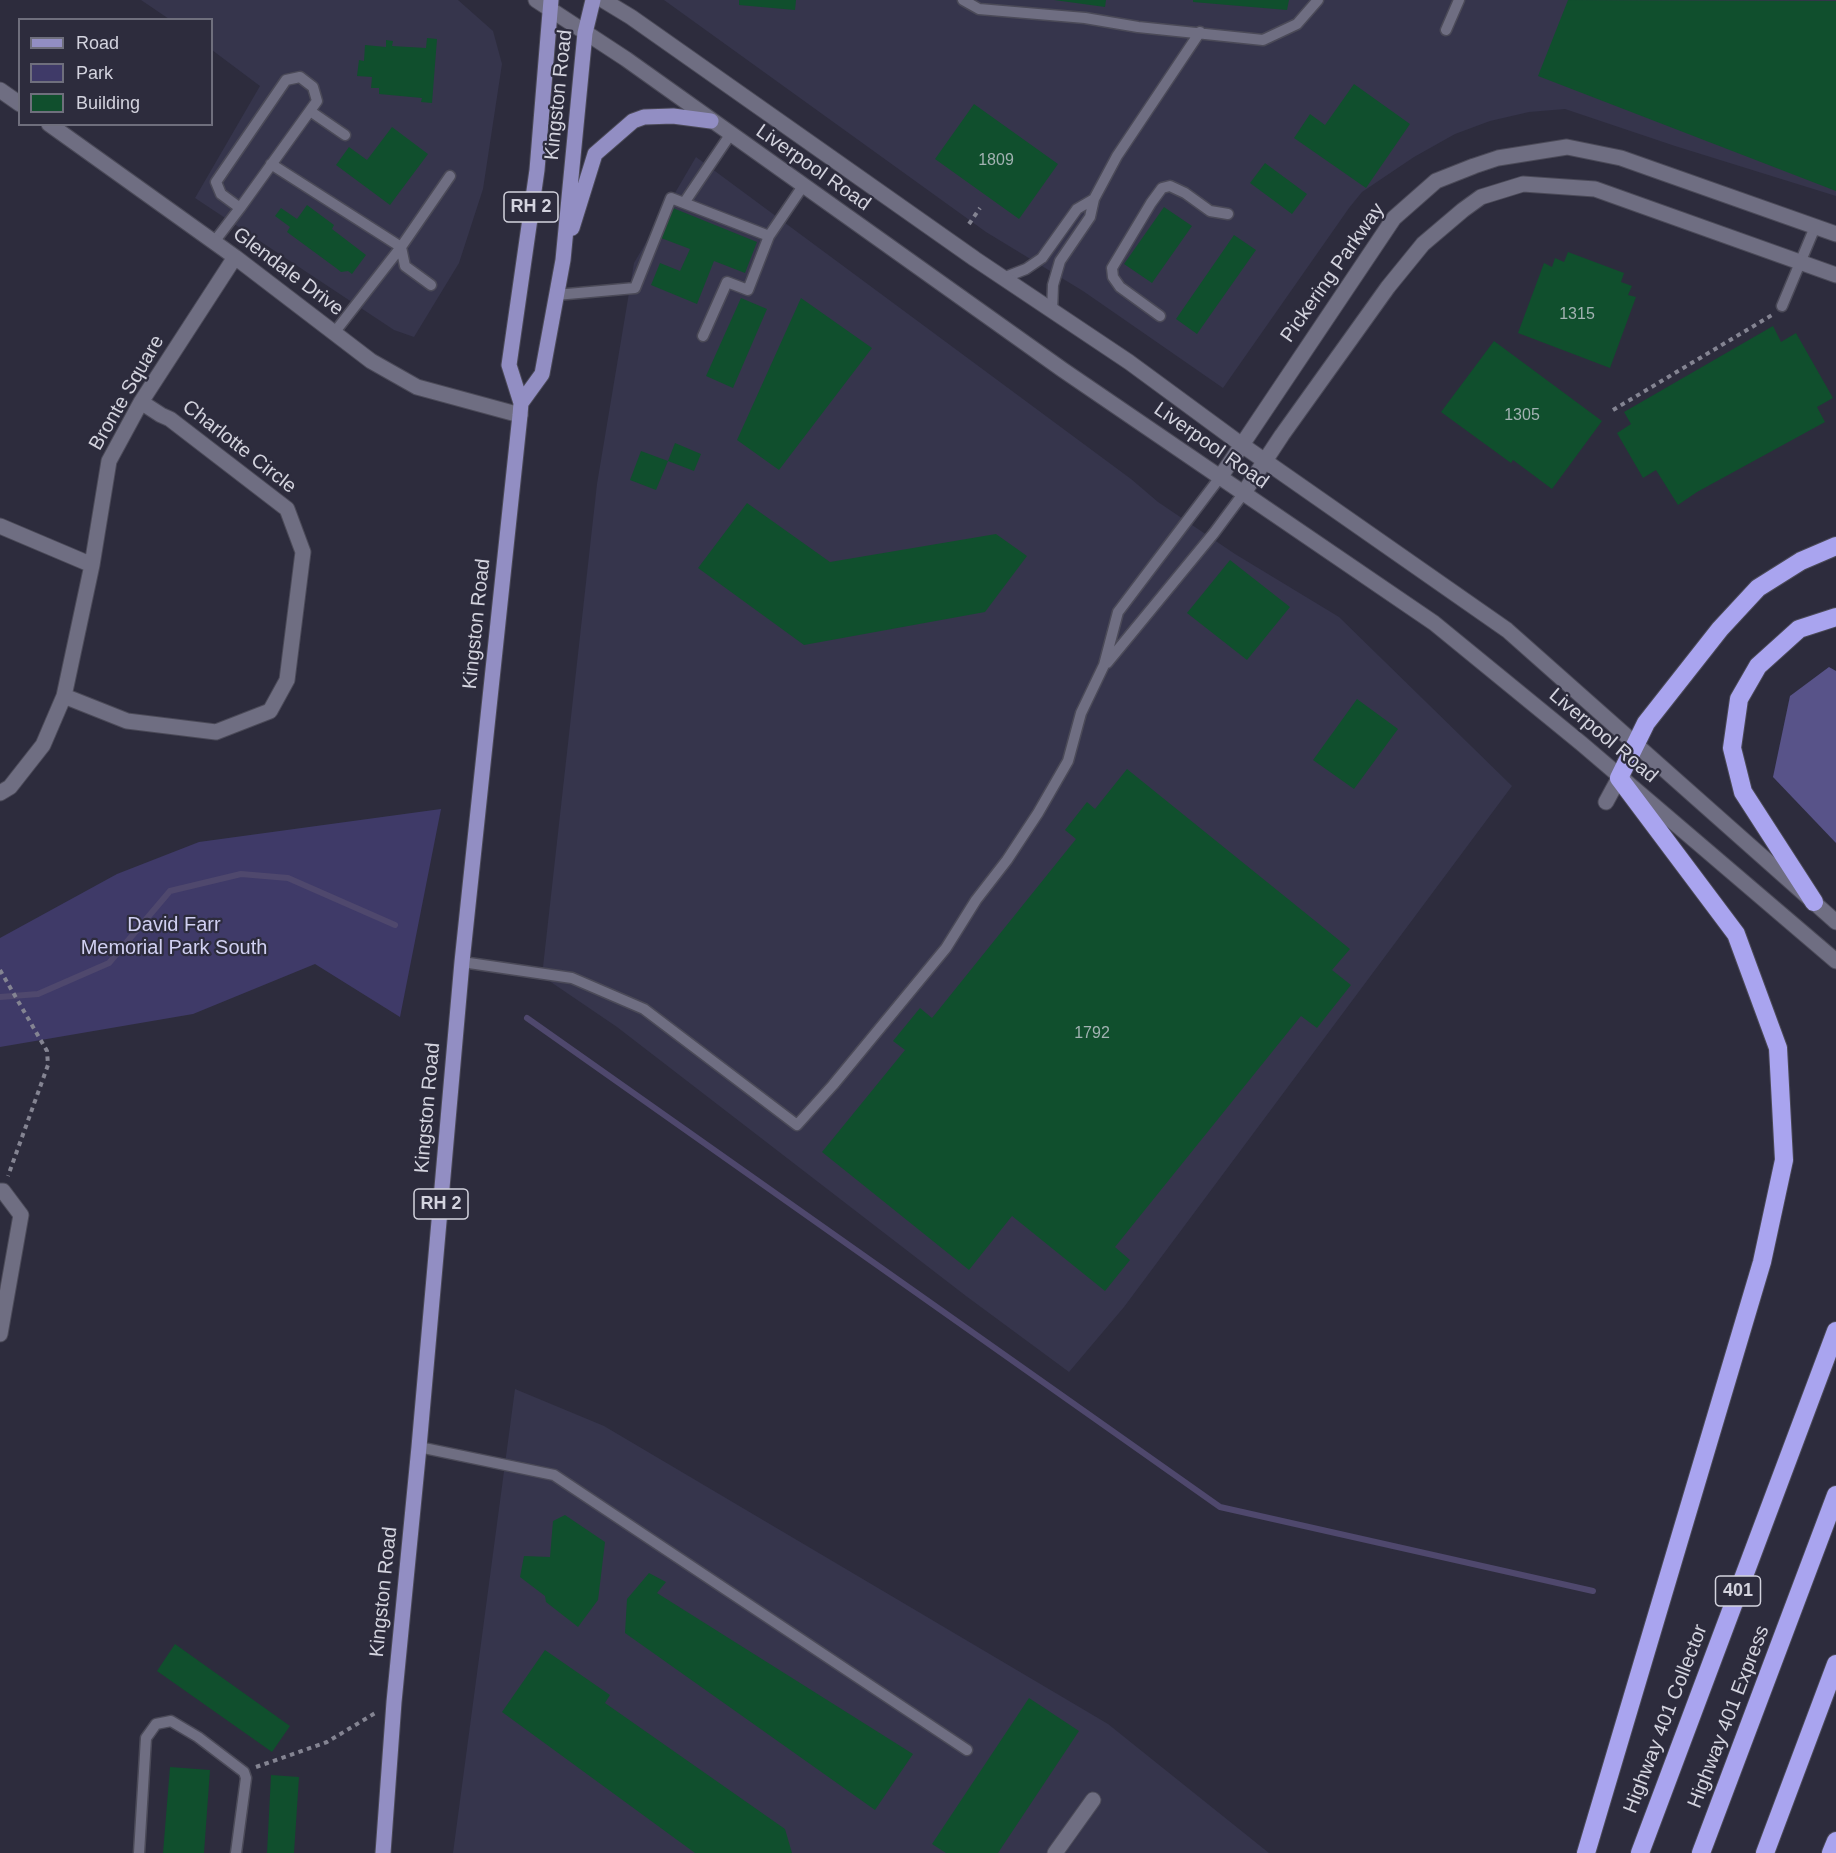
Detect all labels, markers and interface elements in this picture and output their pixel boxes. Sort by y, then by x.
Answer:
legend [18,18,213,126]
street label: Kingston Road [540,29,578,161]
text: Road [76,33,119,53]
text: Park [76,63,113,83]
text: Building [76,93,140,113]
street label: Liverpool Road [751,120,875,216]
house number: 1809 [978,151,1014,171]
road number: RH 2 [504,192,558,222]
street label: Pickering Parkway [1276,199,1390,347]
street label: Glendale Drive [228,223,348,321]
house number: 1315 [1559,305,1595,325]
street label: Bronte Square [84,331,170,455]
street label: Charlotte Circle [177,395,301,499]
street label: Liverpool Road [1149,398,1273,494]
house number: 1305 [1504,406,1540,426]
street label: Kingston Road [458,558,496,690]
street label: Liverpool Road [1544,684,1662,788]
park label: David Farr Memorial Park South [81,913,267,960]
house number: 1792 [1074,1024,1110,1044]
street label: Kingston Road [410,1042,446,1174]
road number: RH 2 [414,1189,468,1219]
street label: Kingston Road [365,1526,403,1658]
road number: 401 [1716,1576,1760,1606]
street label: Highway 401 Collector [1619,1621,1713,1817]
street label: Highway 401 Express [1683,1622,1775,1812]

